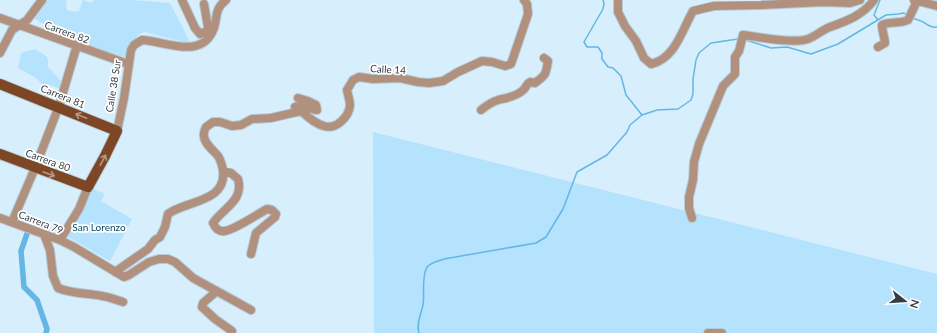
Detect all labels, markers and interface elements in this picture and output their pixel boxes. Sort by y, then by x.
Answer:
street label: Carrera 82 [43,18,91,46]
street label: Calle 38 Sur [103,59,123,113]
street label: Calle 14 [370,62,406,76]
street label: Carrera 81 [39,82,87,110]
one-way arrow [75,112,87,120]
street label: Carrera 80 [24,146,72,174]
one-way arrow [100,154,108,166]
one-way arrow [43,170,55,178]
street label: Carrera 79 [17,208,65,236]
park label: San Lorenzo [72,221,126,233]
north arrow [885,281,925,321]
text: N [908,298,922,310]

